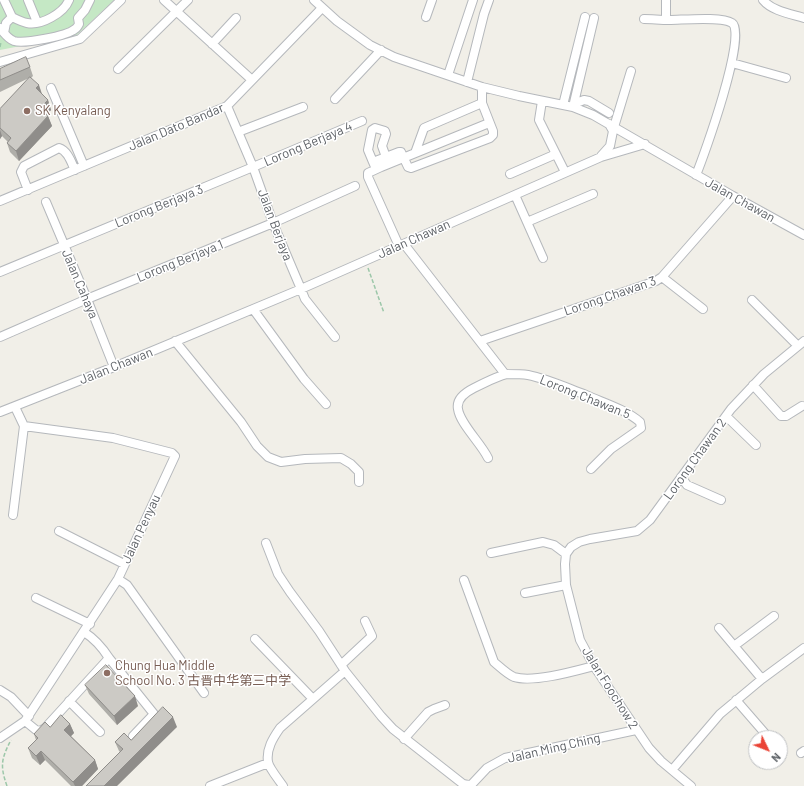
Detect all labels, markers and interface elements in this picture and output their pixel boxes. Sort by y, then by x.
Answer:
street label: Jalan Dato Bandar [126,100,226,154]
place label: SK Kenyalang [35,103,111,119]
marker: SK Kenyalang [22,106,32,116]
street label: Lorong Berjaya 4 [261,118,355,170]
street label: Jalan Chawan [702,174,778,226]
street label: Lorong Berjaya 3 [112,181,206,231]
street label: Jalan Berjaya [254,187,296,263]
street label: Jalan Chawan [375,216,453,262]
street label: Lorong Berjaya 1 [134,237,226,285]
street label: Jalan Cahaya [58,247,102,321]
street label: Lorong Chawan 3 [562,273,658,319]
street label: Jalan Chawan [77,344,155,388]
street label: Lorong Chawan 5 [537,372,633,422]
street label: Lorong Chawan 2 [660,415,730,503]
street label: Jalan Penyau [118,492,164,566]
street label: Jalan Foochow 2 [579,644,641,732]
place label: Chung Hua Middle School No. 3 古晋中华第三中学 [115,658,291,689]
marker: Chung Hua Middle School No. 3 古晋中华第三中学 [102,668,112,678]
street label: Jalan Ming Ching [506,730,602,766]
north arrow [748,730,788,770]
text: N [769,751,784,765]

